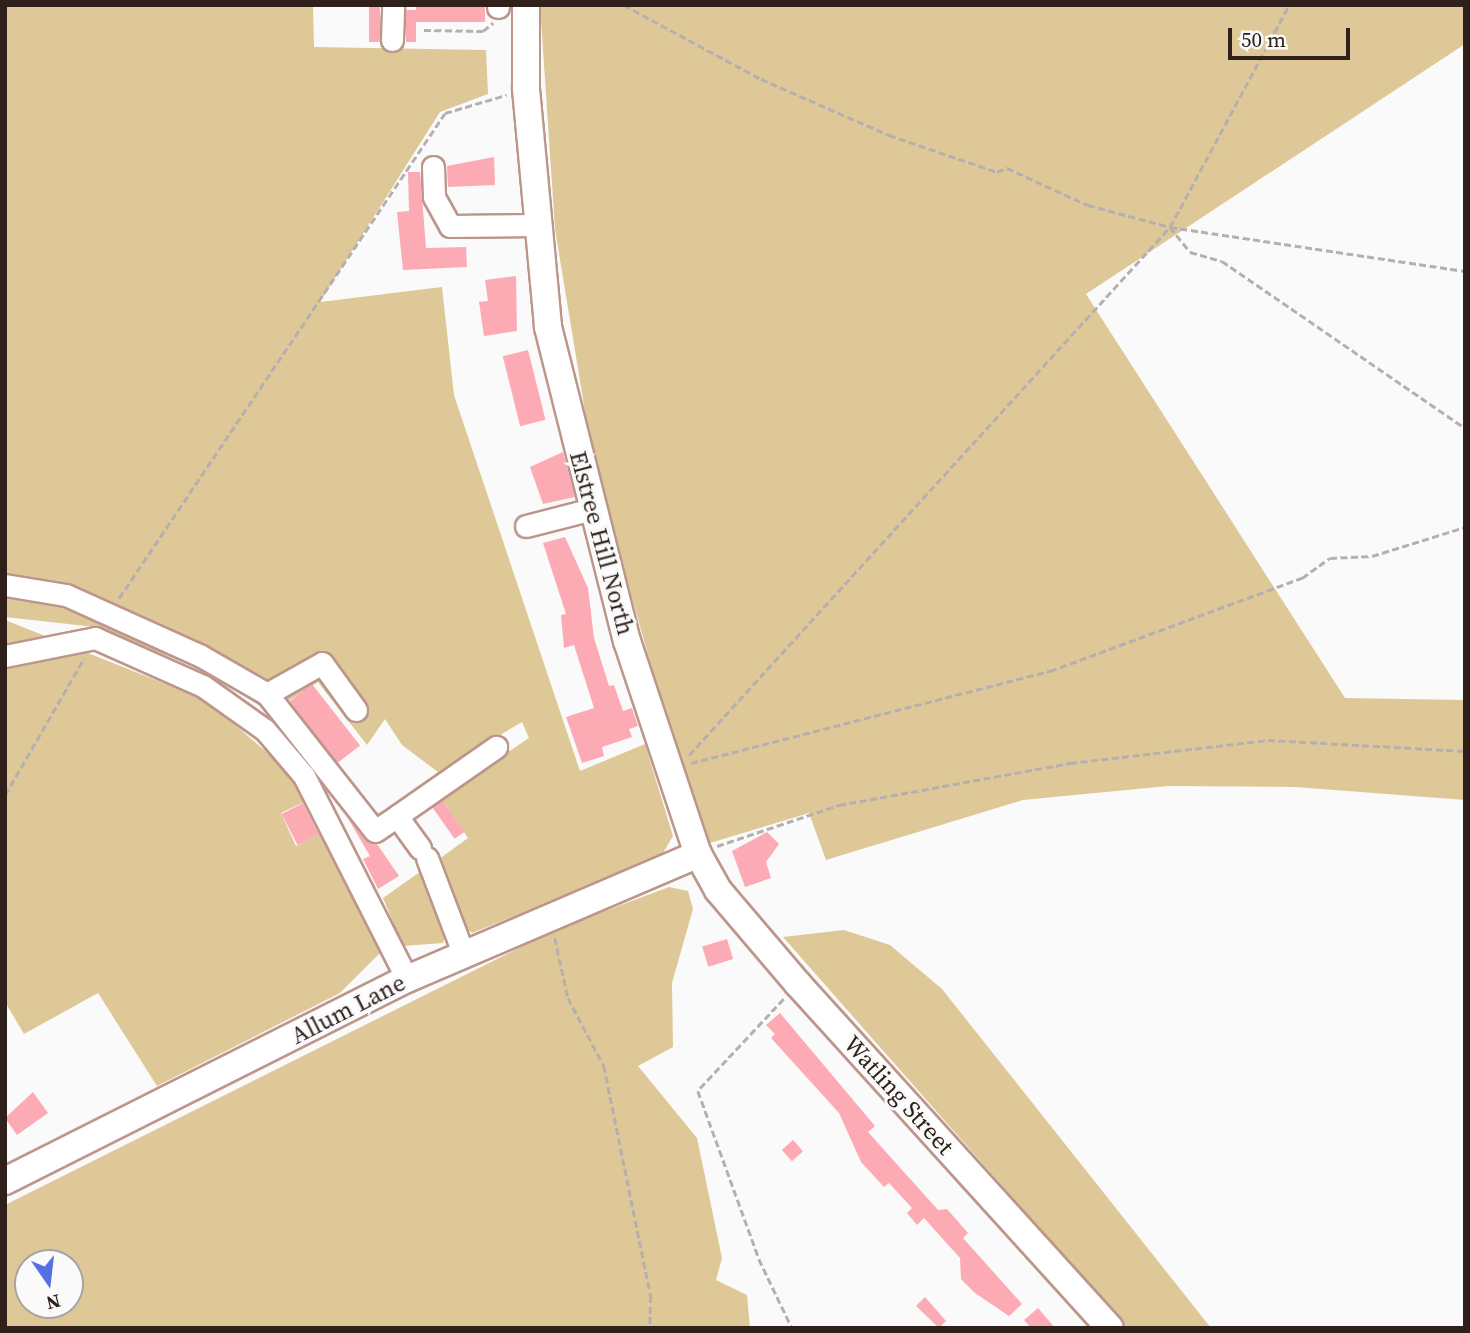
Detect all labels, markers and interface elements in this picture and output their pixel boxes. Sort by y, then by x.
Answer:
scale bar [1232,14,1354,58]
text: 50 m [1241,25,1286,54]
street label: Elstree Hill North [564,448,640,638]
street label: Allum Lane [286,968,410,1050]
street label: Watling Street [838,1030,960,1160]
north arrow [14,1249,84,1319]
text: N [44,1288,63,1317]

